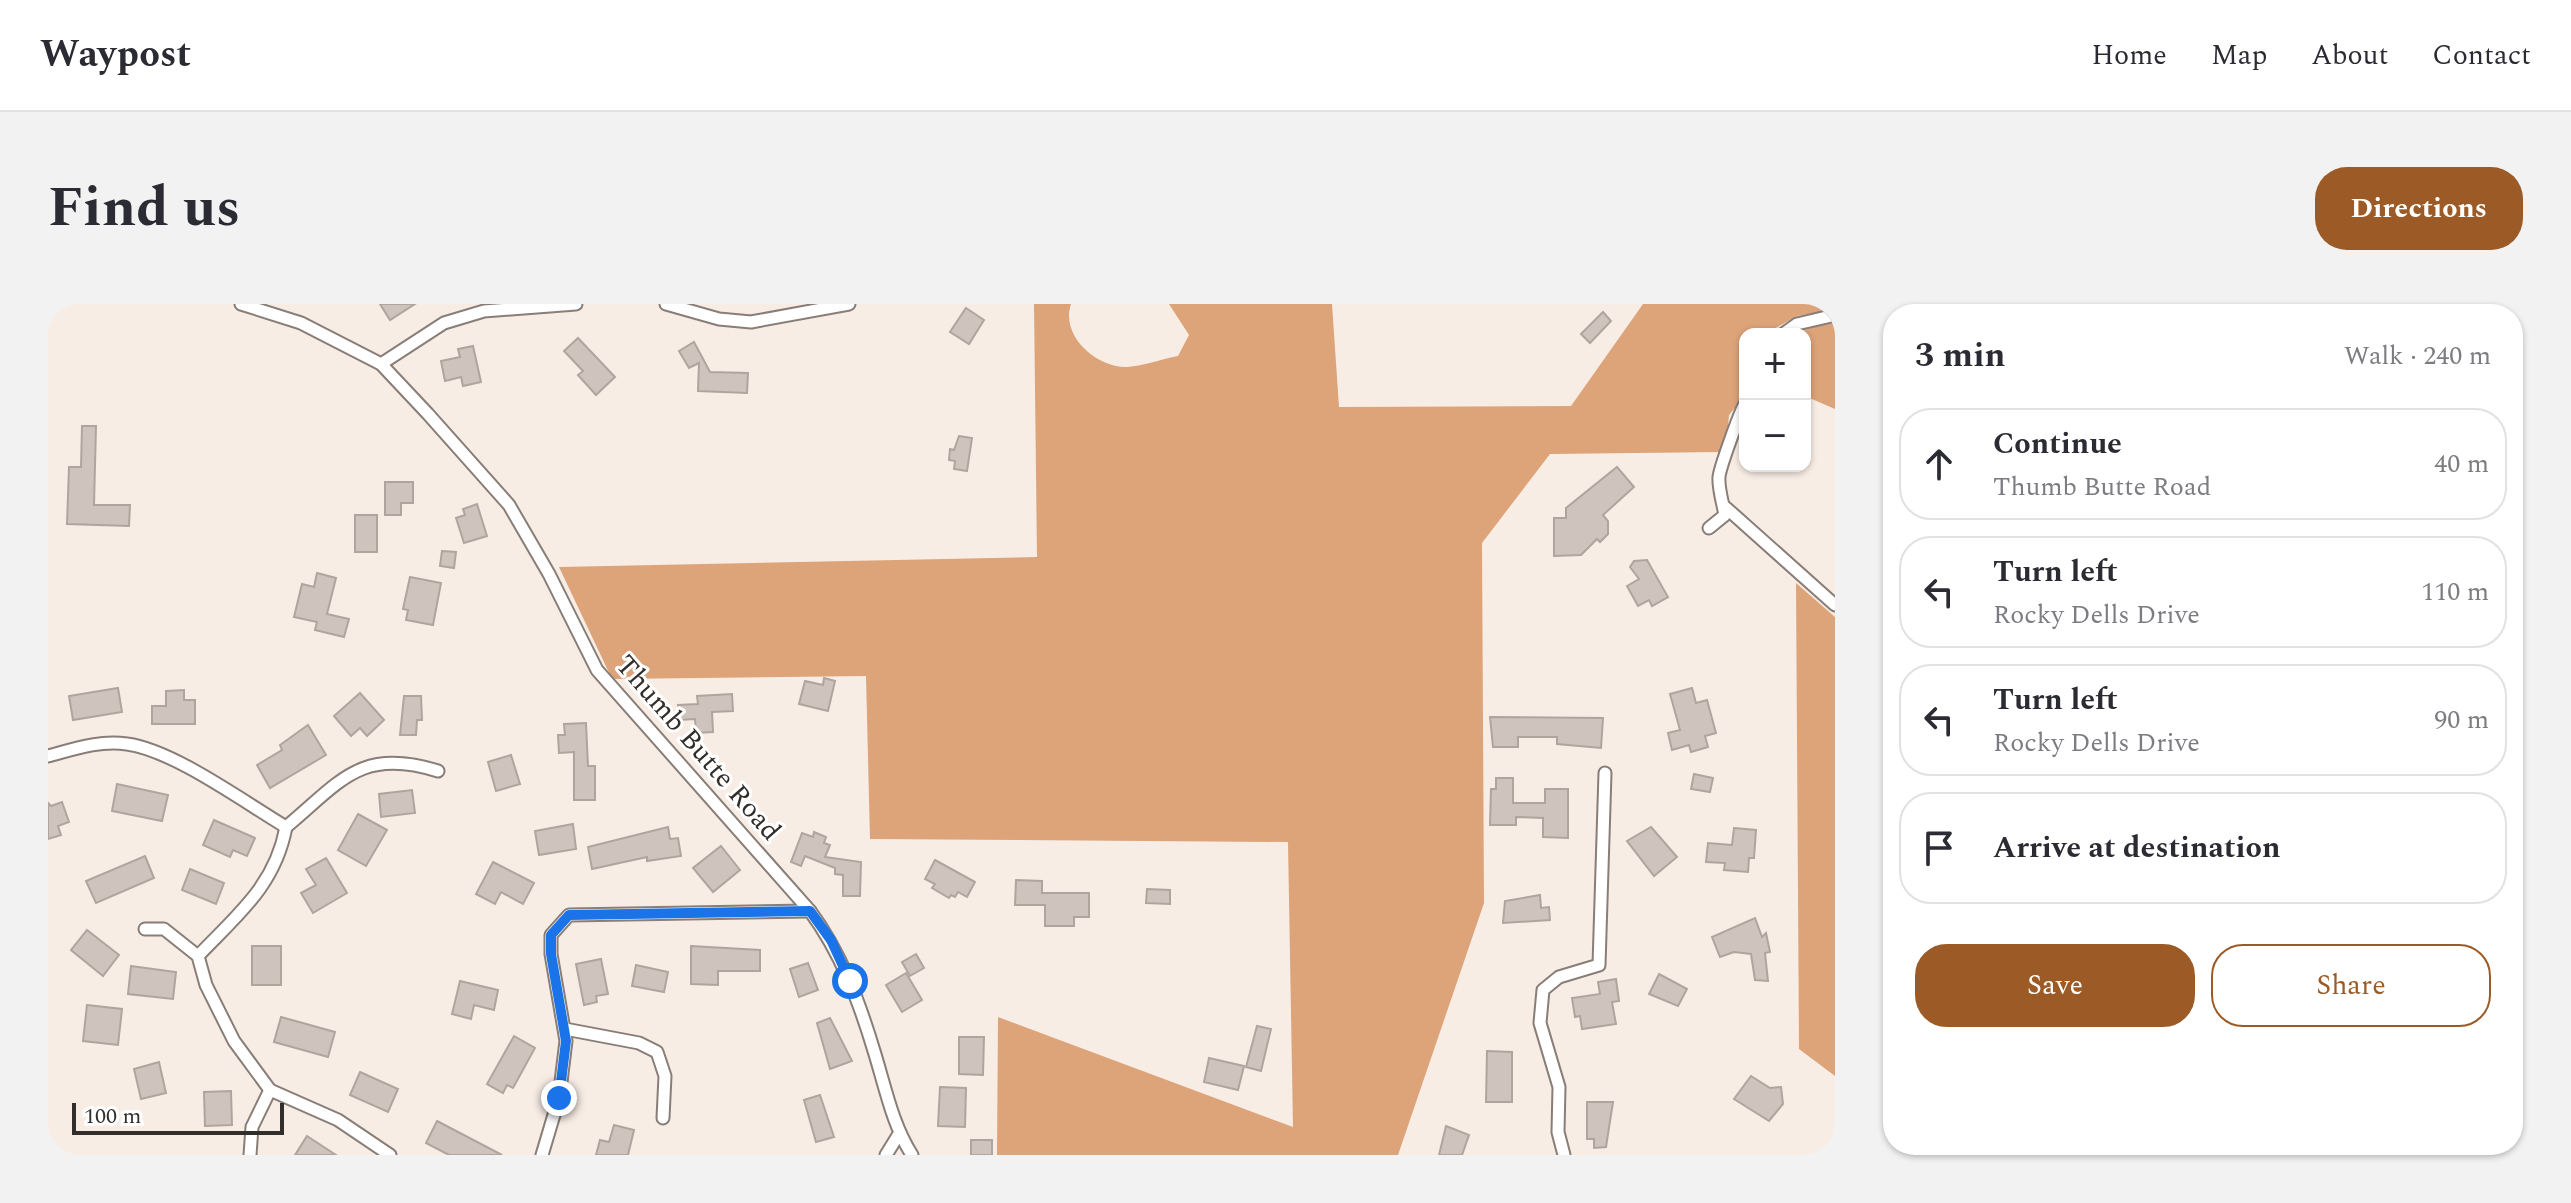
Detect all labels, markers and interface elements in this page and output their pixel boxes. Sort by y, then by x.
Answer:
text: Waypost [40,26,191,84]
text: Home [2091,34,2167,77]
text: Map [2211,34,2267,77]
text: About [2311,34,2388,77]
text: Contact [2432,34,2531,77]
text: Find us [48,166,241,251]
button: Directions [2315,167,2523,250]
map controls [1739,328,1811,472]
button: + [1739,328,1811,400]
text: 3 min [1915,330,2005,382]
text: Walk · 240 m [2344,336,2491,376]
button: − [1739,400,1811,472]
text: Continue [1993,421,2122,467]
icon: ahead [1917,442,1961,486]
text: 40 m [2434,444,2489,484]
text: Thumb Butte Road [1993,467,2211,507]
text: Turn left [1993,549,2118,595]
icon: left [1917,570,1961,614]
text: 110 m [2421,572,2489,612]
text: Rocky Dells Drive [1993,595,2200,635]
street label: Thumb Butte Road [605,645,791,851]
text: Turn left [1993,677,2118,723]
icon: left [1917,698,1961,742]
text: 90 m [2434,700,2489,740]
text: Rocky Dells Drive [1993,723,2200,763]
text: Arrive at destination [1993,825,2280,871]
icon: arrive [1917,826,1961,870]
button: Save [1915,944,2195,1027]
button: Share [2211,944,2491,1027]
route start [832,963,868,999]
route end [541,1080,577,1116]
scale bar [72,1099,284,1135]
text: 100 m [84,1100,141,1133]

